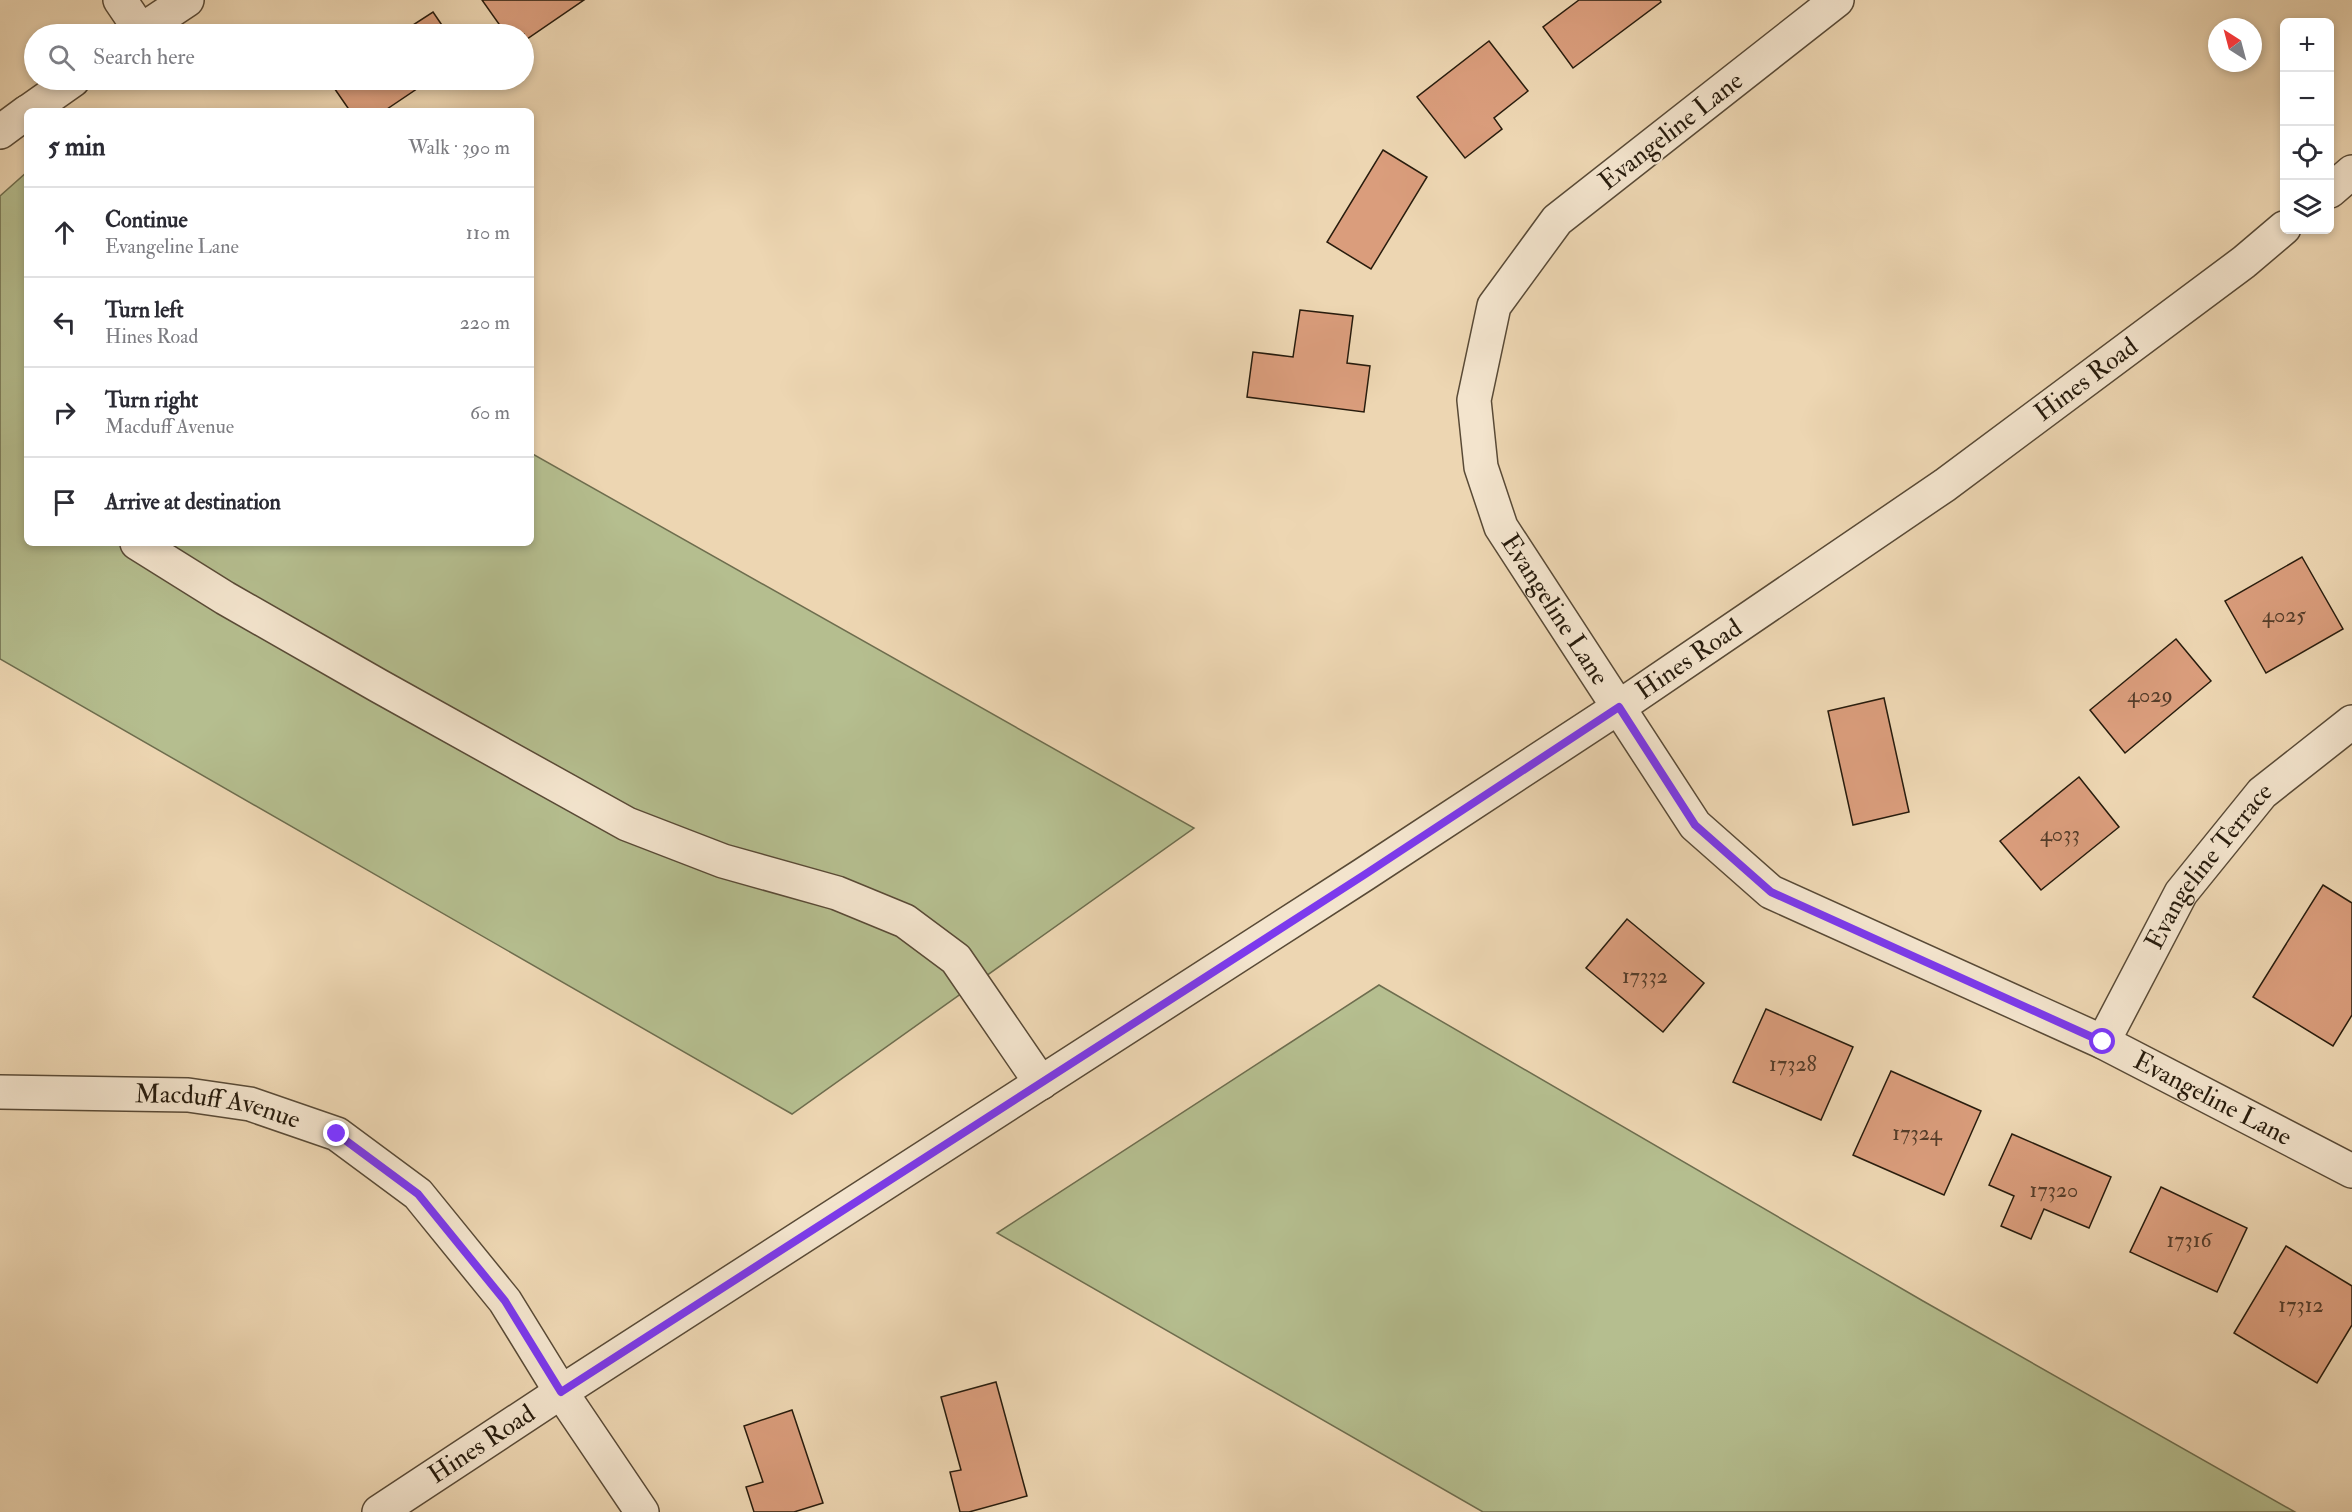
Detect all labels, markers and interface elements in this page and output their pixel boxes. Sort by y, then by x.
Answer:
north arrow [2208,18,2262,72]
map controls [2280,18,2334,234]
button: + [2280,18,2334,72]
search box [24,24,534,90]
icon: search [45,41,78,74]
text: Search here [93,43,195,71]
street label: Evangeline Lane [1593,65,1750,197]
button: − [2280,72,2334,126]
button: locate [2280,126,2334,180]
text: 5 min [48,131,105,163]
text: Walk · 390 m [408,135,510,160]
button: layers [2280,180,2334,234]
text: Continue [105,206,188,234]
icon: ahead [48,216,81,249]
text: 110 m [466,220,510,245]
text: Evangeline Lane [105,234,239,259]
text: Turn left [105,296,184,324]
icon: left [48,306,81,339]
text: 220 m [460,310,510,335]
text: Hines Road [105,324,198,349]
street label: Hines Road [2028,330,2145,429]
text: Turn right [105,386,198,414]
icon: right [48,396,81,429]
text: 60 m [470,400,510,425]
text: Macduff Avenue [105,414,234,439]
icon: arrive [48,486,81,519]
text: Arrive at destination [105,488,281,516]
street label: Evangeline Lane [1494,528,1616,691]
house number: 4025 [2262,601,2306,629]
street label: Hines Road [1630,612,1748,707]
house number: 4029 [2127,681,2173,709]
street label: Evangeline Terrace [2138,775,2279,955]
house number: 4033 [2040,820,2080,848]
house number: 17332 [1622,962,1668,990]
route start [2089,1028,2115,1054]
street label: Evangeline Lane [2128,1044,2297,1153]
house number: 17328 [1769,1050,1817,1078]
street label: Macduff Avenue [135,1078,305,1136]
house number: 17324 [1892,1119,1943,1147]
route end [323,1120,349,1146]
house number: 17320 [2030,1176,2078,1204]
house number: 17316 [2166,1226,2214,1254]
house number: 17312 [2278,1291,2324,1319]
street label: Hines Road [422,1397,541,1491]

